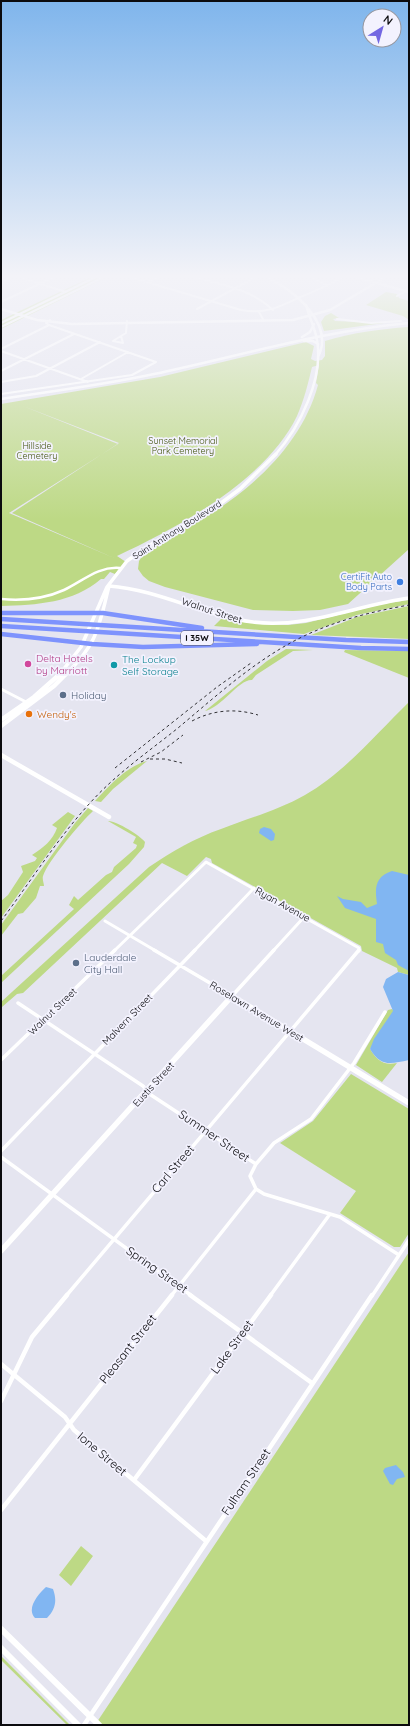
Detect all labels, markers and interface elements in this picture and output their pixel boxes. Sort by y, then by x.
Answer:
north arrow [362,8,402,48]
text: N [381,12,395,28]
park label: Sunset Memorial Park Cemetery [148,435,218,456]
park label: Hillside Cemetery [17,440,57,461]
street label: Saint Anthony Boulevard [130,498,223,561]
place label: CertiFit Auto Body Parts [341,571,392,592]
marker: CertiFit Auto Body Parts [395,577,405,587]
street label: Walnut Street [180,595,244,627]
road number: I 35W [181,631,213,645]
place label: Delta Hotels by Marriott [36,652,93,677]
place label: The Lockup Self Storage [122,653,179,678]
marker: Delta Hotels by Marriott [23,659,33,669]
marker: The Lockup Self Storage [109,660,119,670]
place label: Holiday [71,689,106,702]
marker: Holiday [58,690,68,700]
place label: Wendy's [37,708,77,721]
marker: Wendy's [24,709,34,719]
street label: Ryan Avenue [253,884,313,925]
place label: Lauderdale City Hall [84,951,137,976]
marker: Lauderdale City Hall [71,958,81,968]
street label: Roselawn Avenue West [207,978,307,1045]
street label: Walnut Street [25,984,80,1038]
street label: Malvern Street [99,990,156,1048]
street label: Eustis Street [130,1059,177,1110]
street label: Summer Street [176,1106,253,1165]
street label: Carl Street [148,1141,197,1196]
street label: Spring Street [124,1243,191,1296]
street label: Pleasant Street [96,1311,159,1386]
street label: Lake Street [207,1317,256,1376]
street label: Ione Street [75,1429,130,1479]
street label: Fulham Street [218,1445,273,1518]

